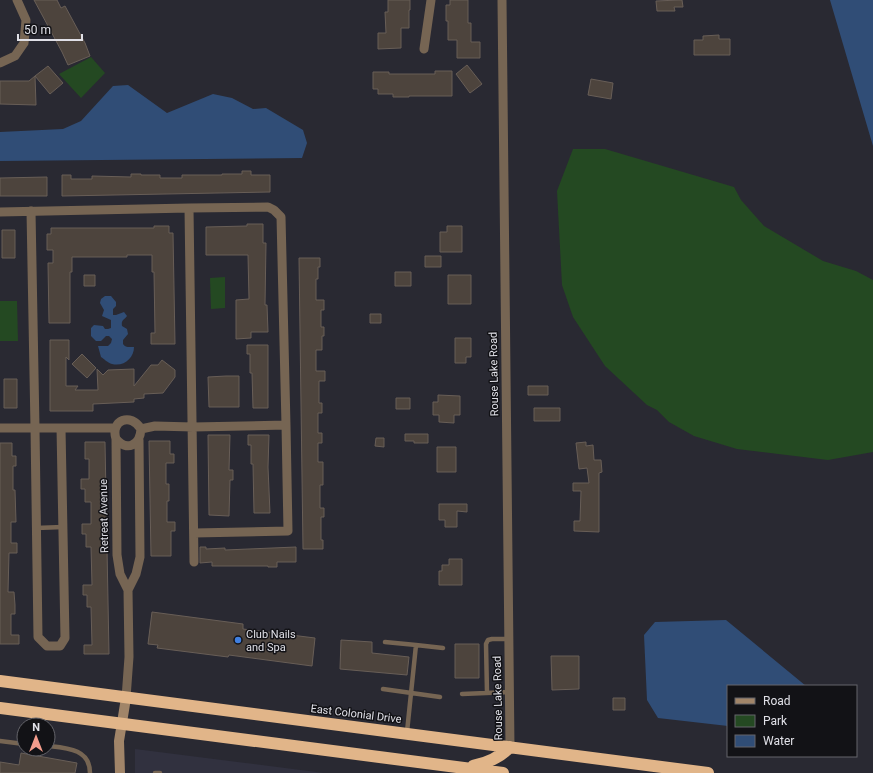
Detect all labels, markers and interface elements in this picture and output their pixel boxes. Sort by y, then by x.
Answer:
scale bar [18,16,82,42]
text: 50 m [24,23,51,37]
street label: Rouse Lake Road [487,332,501,416]
street label: Retreat Avenue [97,479,111,553]
place label: Club Nails and Spa [246,628,296,654]
marker: Club Nails and Spa [233,635,243,645]
street label: Rouse Lake Road [491,656,505,740]
legend [727,685,857,757]
text: Road [763,694,791,708]
street label: East Colonial Drive [310,702,402,726]
text: Park [763,714,788,728]
north arrow [16,717,56,757]
text: N [32,721,40,734]
text: Water [763,734,794,748]

